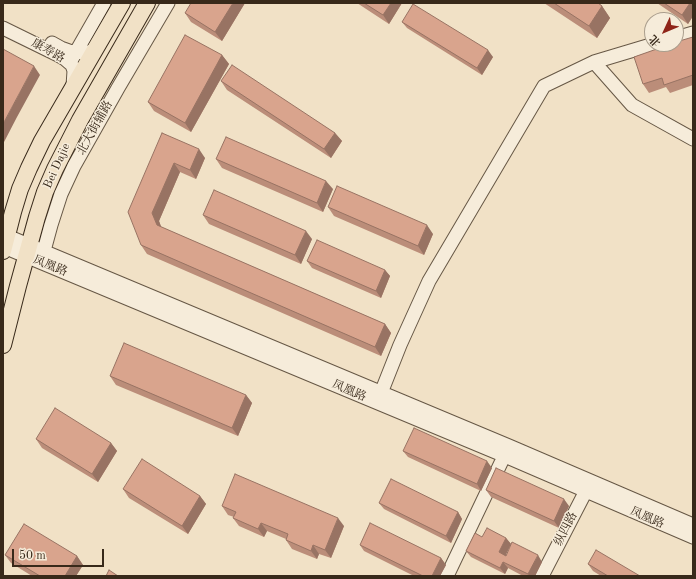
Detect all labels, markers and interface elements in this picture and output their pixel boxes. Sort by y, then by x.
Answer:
north arrow [644,12,684,52]
text: 北 [648,32,664,48]
street label: 康寿路 [29,36,67,66]
street label: 北大街辅路 [74,98,116,158]
street label: Bei Dajie [41,141,73,191]
street label: 凤凰路 [31,253,69,279]
street label: 凤凰路 [330,377,368,405]
street label: 凤凰路 [628,504,666,532]
street label: 纵四路 [551,510,581,548]
scale bar [14,541,106,567]
text: 50 m [19,550,46,562]

